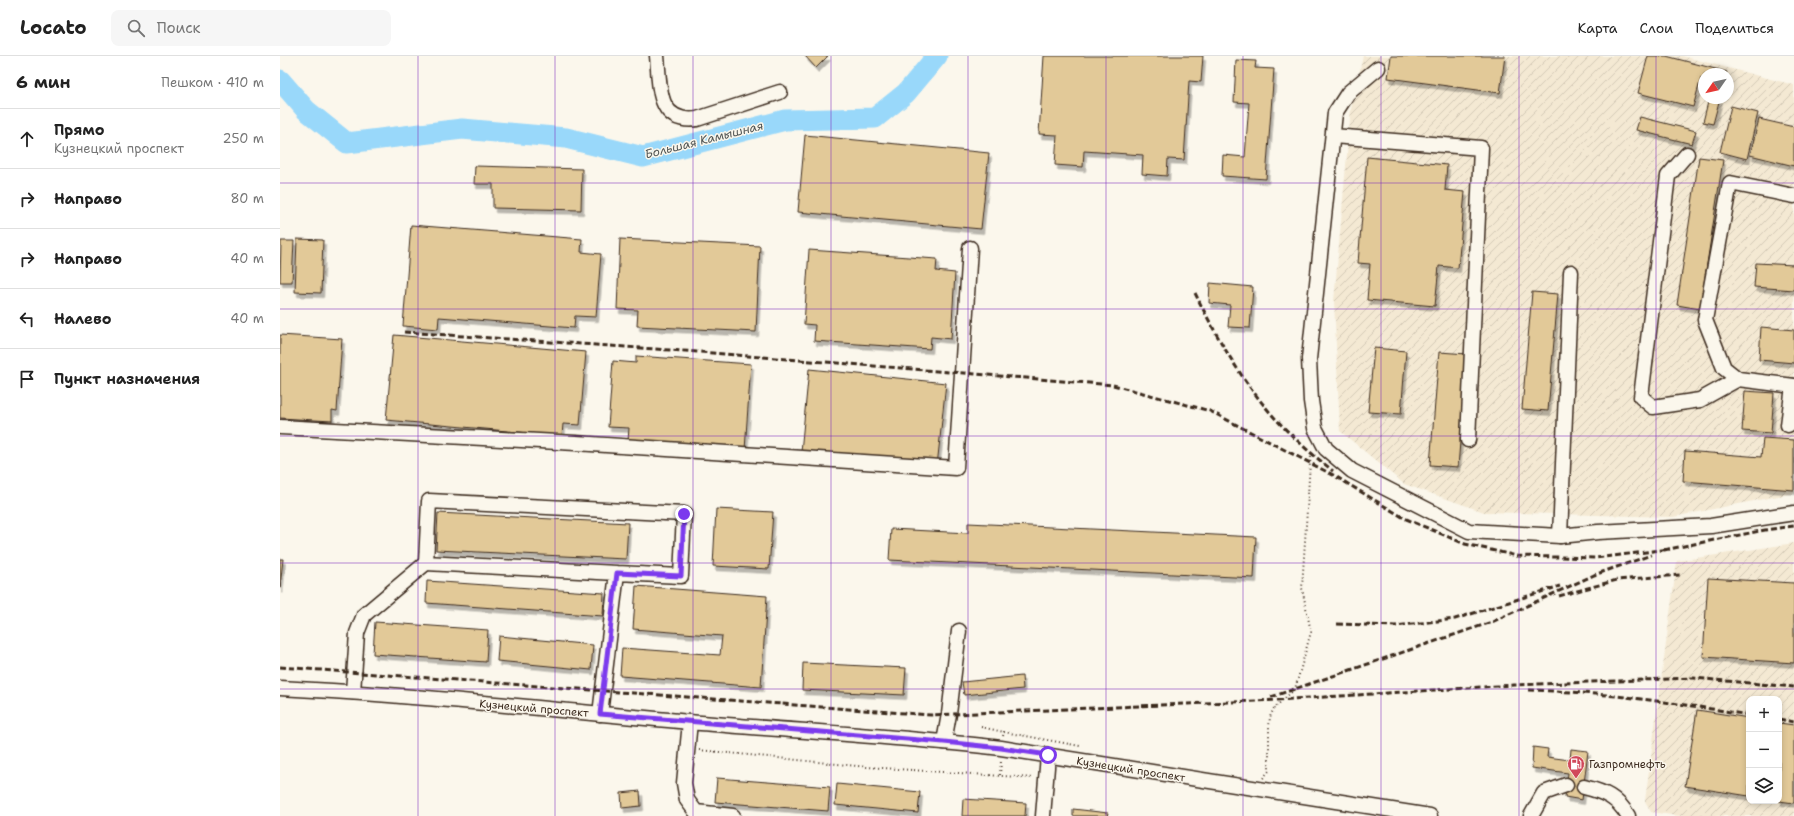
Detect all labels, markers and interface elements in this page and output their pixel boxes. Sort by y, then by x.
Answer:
search box [111,10,391,46]
text: Locato [20,15,87,40]
icon: search [125,17,147,39]
text: Поиск [157,18,200,38]
text: Карта [1577,19,1618,37]
text: Слои [1640,19,1673,37]
text: Поделиться [1695,19,1774,37]
north arrow [1698,68,1734,104]
text: 6 мин [16,71,71,93]
text: Пешком · 410 m [161,74,264,91]
water label: Большая Камышная [643,117,765,162]
text: Прямо [54,120,104,140]
icon: ahead [16,128,38,150]
text: 250 m [223,130,264,147]
text: Кузнецкий проспект [54,140,184,157]
icon: right [16,188,38,210]
text: Направо [54,189,122,209]
text: 80 m [230,190,264,207]
icon: right [16,248,38,270]
text: Направо [54,249,122,269]
text: 40 m [230,250,264,267]
icon: left [16,308,38,330]
text: Налево [54,309,112,329]
text: 40 m [230,310,264,327]
icon: arrive [16,368,38,390]
text: Пункт назначения [54,369,200,389]
route end [675,505,693,523]
street label: Кузнецкий проспект [479,696,590,721]
map controls [1746,696,1782,804]
button: + [1746,696,1782,732]
button: − [1746,732,1782,768]
route start [1039,746,1057,764]
street label: Кузнецкий проспект [1075,753,1187,786]
fuel station icon: Газпромнефть [1566,754,1586,779]
place label: Газпромнефть [1589,757,1666,772]
button: layers [1746,768,1782,804]

